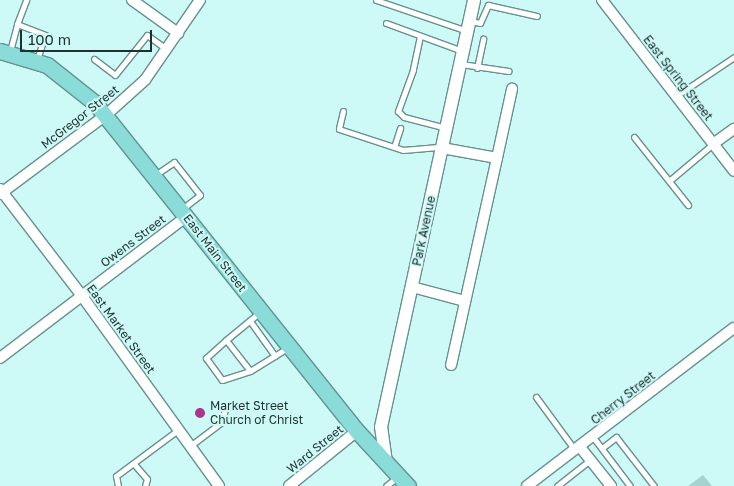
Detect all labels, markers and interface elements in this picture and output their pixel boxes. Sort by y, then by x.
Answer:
scale bar [22,20,155,52]
text: 100 m [28,30,71,48]
street label: East Spring Street [640,32,716,124]
street label: McGregor Street [38,82,122,152]
street label: Park Avenue [410,195,438,267]
street label: East Main Street [180,211,250,295]
street label: Owens Street [98,212,168,270]
street label: East Market Street [84,282,158,376]
street label: Cherry Street [588,368,658,428]
place label: Market Street Church of Christ [210,399,303,427]
marker: Market Street Church of Christ [194,407,206,419]
street label: Ward Street [284,422,346,476]

